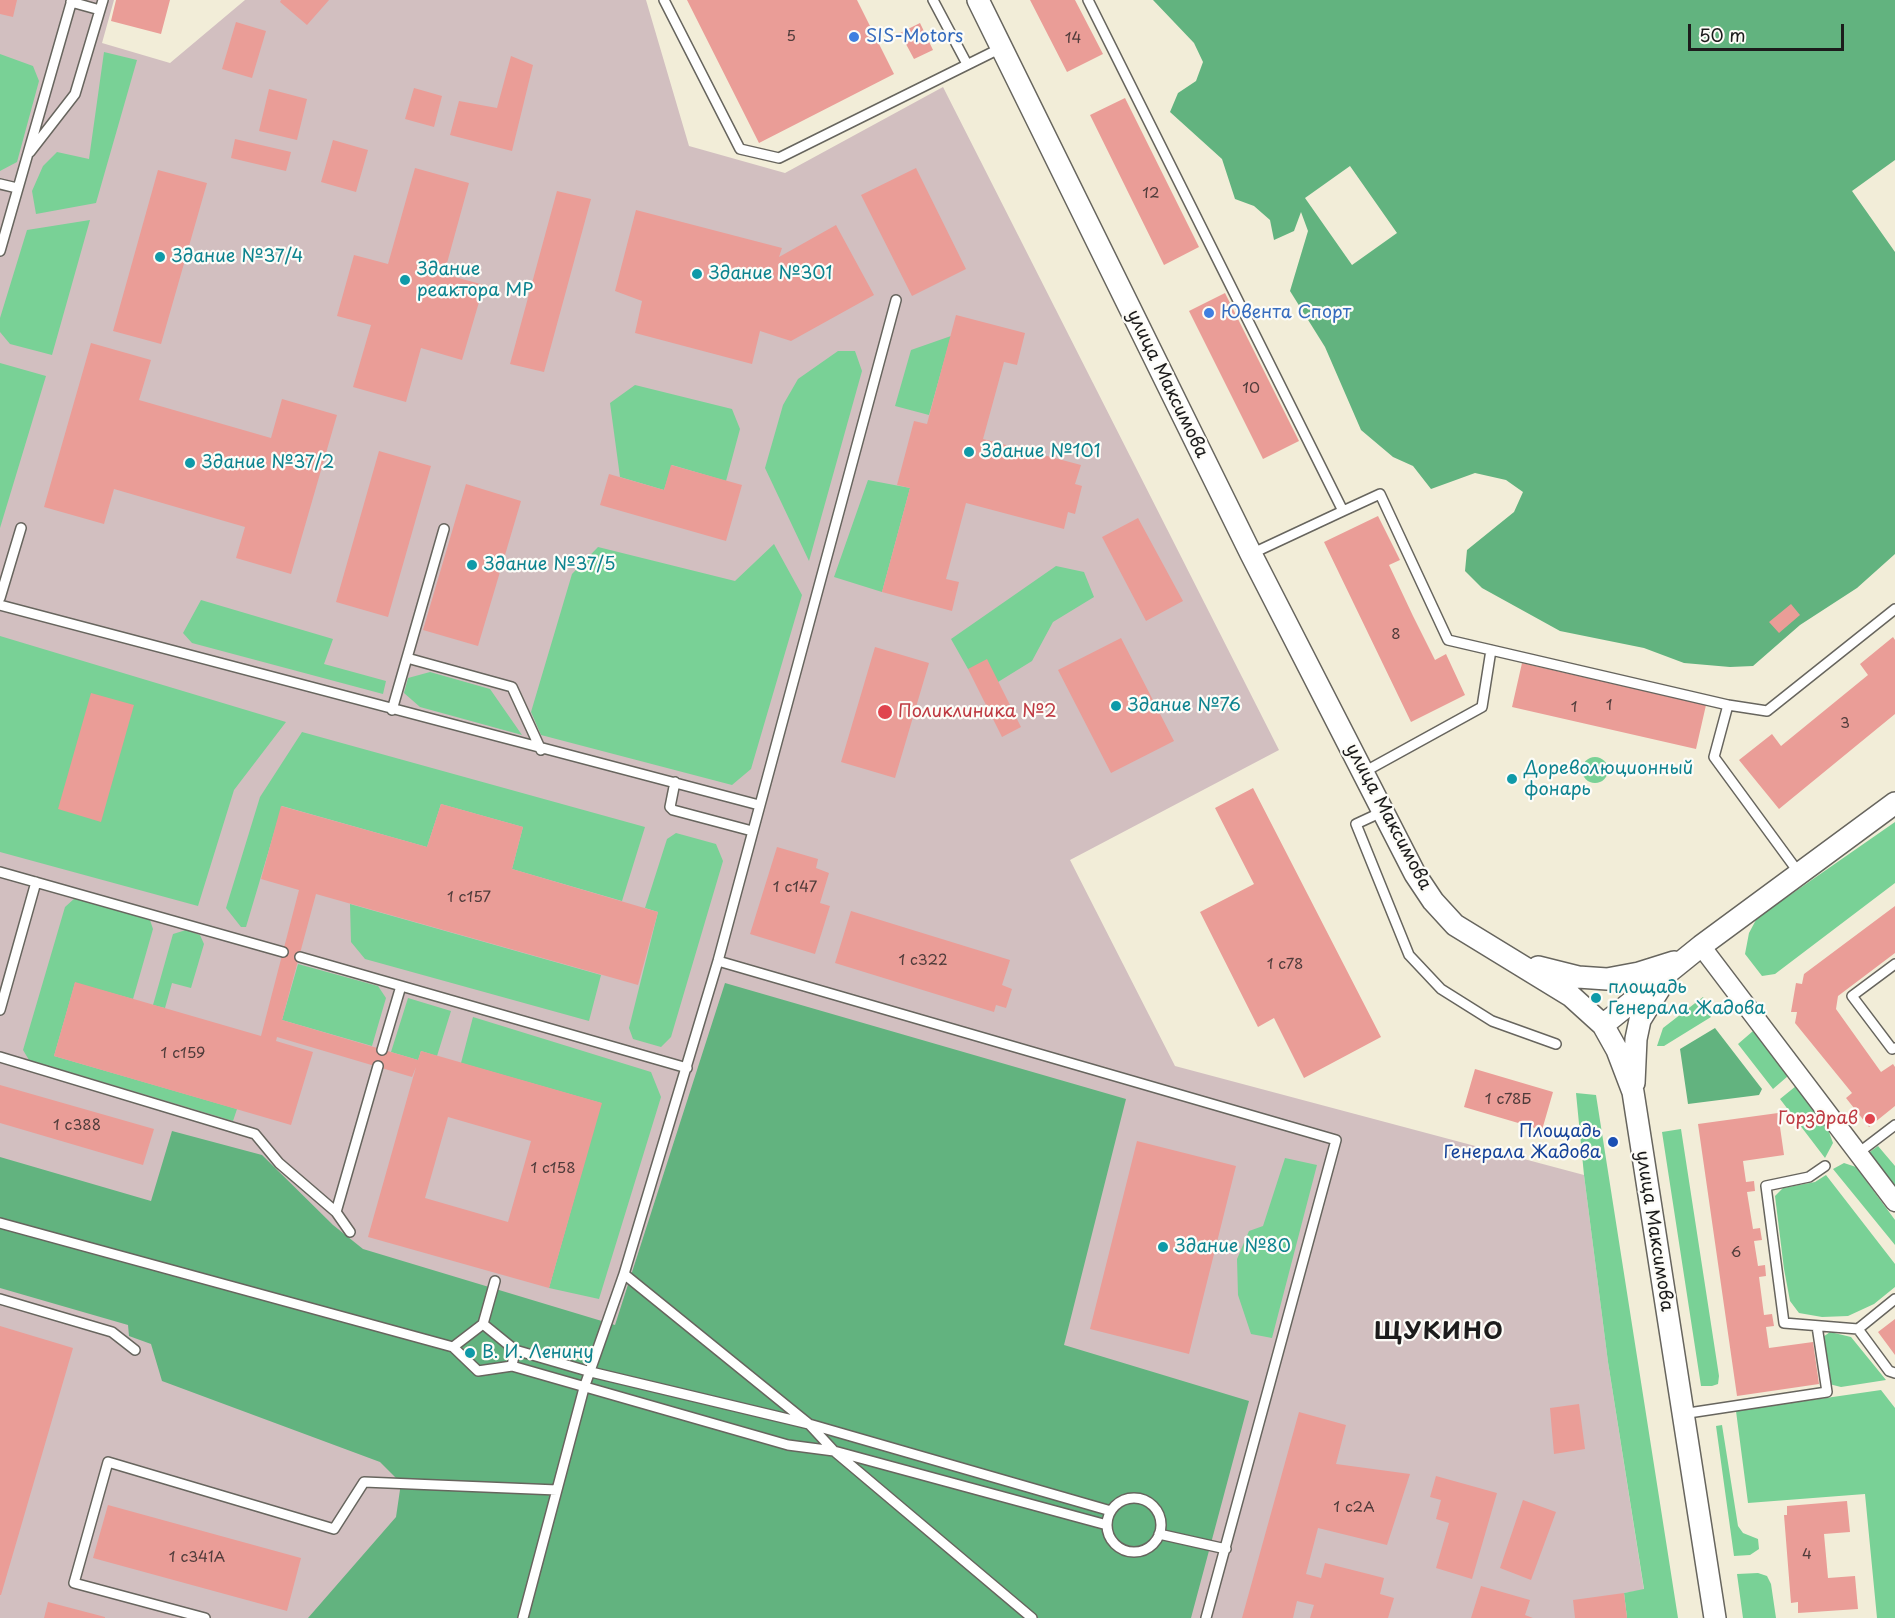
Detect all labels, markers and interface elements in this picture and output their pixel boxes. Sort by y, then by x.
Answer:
scale bar [1691,12,1847,50]
text: 50 m [1699,21,1746,48]
place label: SIS-Motors [866,26,963,48]
house number: 5 [786,28,796,46]
marker: SIS-Motors [847,30,861,44]
house number: 14 [1065,30,1081,48]
house number: 12 [1142,185,1160,203]
place label: Здание №37/4 [172,246,303,268]
marker: Здание №37/4 [153,250,167,264]
place label: Здание реактора МР [417,259,533,302]
place label: Здание №301 [709,263,832,285]
marker: Здание №301 [690,267,704,281]
marker: Здание реактора МР [398,273,412,287]
place label: Ювента Спорт [1221,302,1351,324]
street label: улица Максимова [1122,306,1212,462]
marker: Ювента Спорт [1202,306,1216,320]
house number: 10 [1242,380,1260,398]
place label: Здание №101 [981,441,1101,463]
marker: Здание №101 [962,445,976,459]
place label: Здание №37/2 [202,452,335,474]
marker: Здание №37/2 [183,456,197,470]
place label: Здание №37/5 [484,554,616,576]
marker: Здание №37/5 [465,558,479,572]
house number: 8 [1391,626,1401,644]
place label: Здание №76 [1128,695,1241,717]
house number: 1 [1606,697,1612,715]
marker: Здание №76 [1109,699,1123,713]
house number: 1 [1571,699,1577,717]
place label: Поликлиника №2 [898,701,1057,723]
marker: Поликлиника №2 [876,703,894,721]
house number: 3 [1840,715,1850,733]
street label: улица Максимова [1340,740,1436,894]
place label: Дореволюционный фонарь [1524,758,1693,800]
marker: Дореволюционный фонарь [1505,772,1519,786]
house number: 1 с147 [773,879,817,897]
house number: 1 с157 [447,889,491,907]
house number: 1 с322 [898,952,948,970]
house number: 1 с78 [1267,956,1303,974]
place label: площадь Генерала Жадова [1608,977,1765,1020]
marker: площадь Генерала Жадова [1589,991,1603,1005]
house number: 1 с159 [161,1045,205,1063]
house number: 1 с78Б [1485,1091,1531,1109]
place label: Горздрав [1778,1108,1858,1130]
marker: Горздрав [1863,1112,1877,1126]
house number: 1 с388 [53,1117,101,1135]
place label: Площадь Генерала Жадова [1444,1121,1601,1164]
marker: Площадь Генерала Жадова [1606,1135,1620,1149]
street label: улица Максимова [1631,1149,1677,1313]
house number: 1 с158 [530,1160,576,1178]
place label: Здание №80 [1175,1236,1291,1258]
marker: Здание №80 [1156,1240,1170,1254]
house number: 6 [1731,1244,1741,1262]
district label: ЩУКИНО [1374,1318,1504,1346]
place label: В. И. Ленину [482,1342,594,1364]
marker: В. И. Ленину [463,1346,477,1360]
house number: 1 с2А [1333,1499,1375,1517]
house number: 4 [1802,1546,1812,1564]
house number: 1 с341А [169,1549,225,1567]

